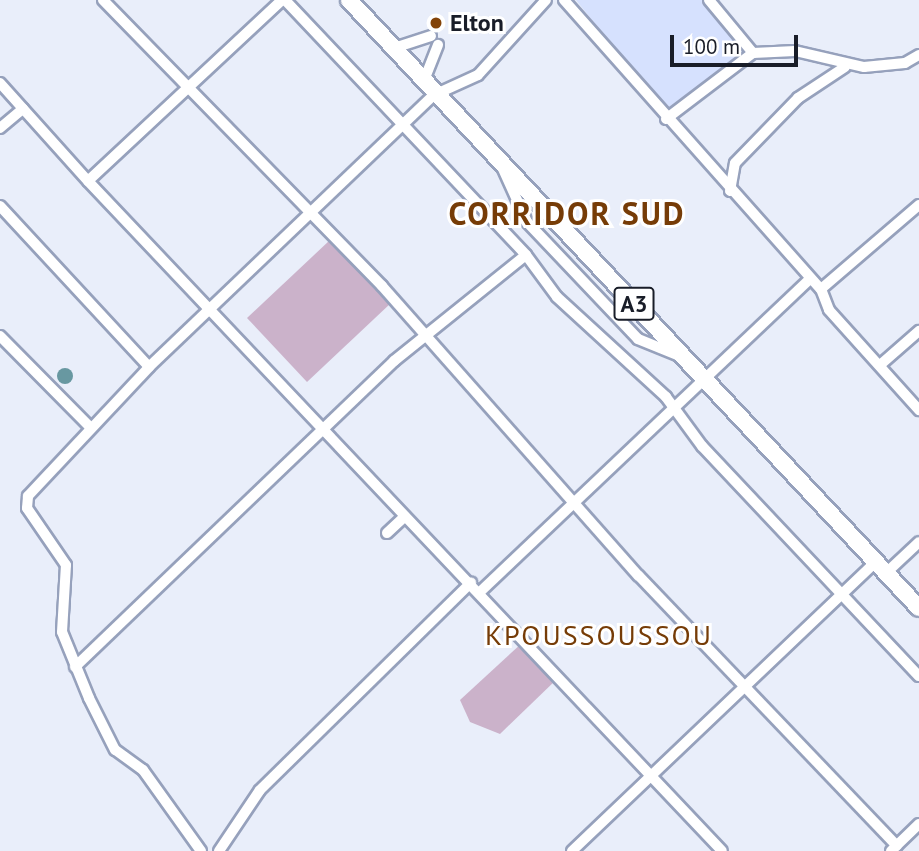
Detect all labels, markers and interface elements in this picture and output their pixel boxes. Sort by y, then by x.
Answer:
place label: Elton [450,9,504,37]
marker: Elton [428,15,444,31]
scale bar [674,21,802,65]
text: 100 m [683,33,740,60]
district label: CORRIDOR SUD [450,194,684,232]
road number: A3 [613,284,655,324]
district label: KPOUSSOUSSOU [487,618,711,652]

